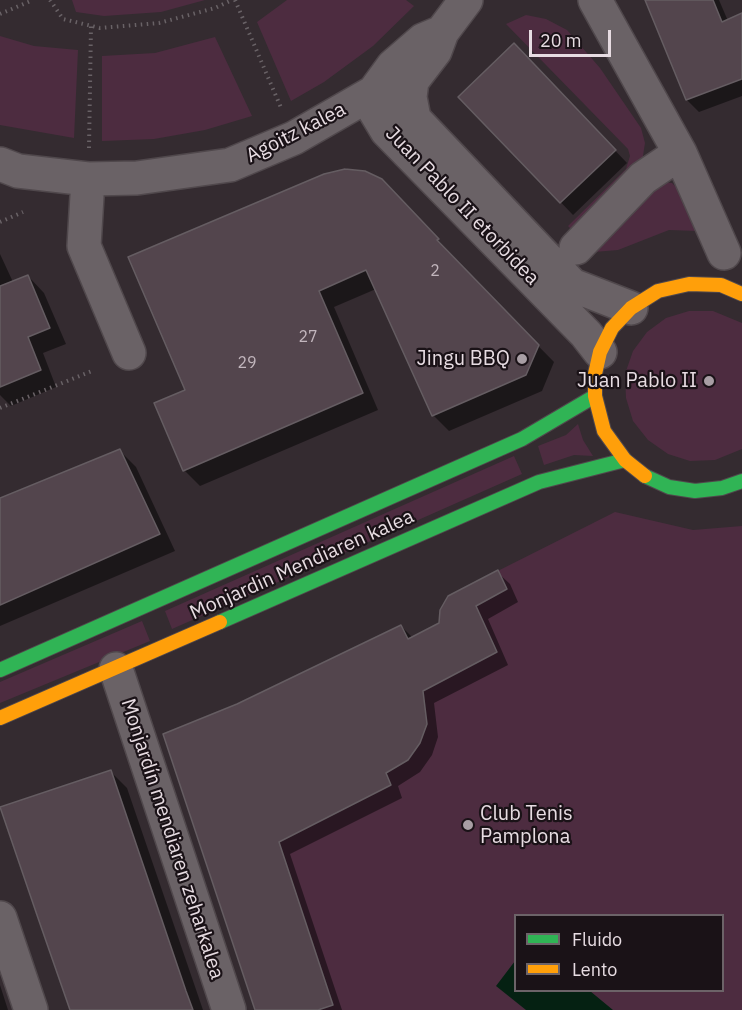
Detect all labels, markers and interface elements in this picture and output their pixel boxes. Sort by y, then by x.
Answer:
scale bar [532,18,614,56]
text: 20 m [540,29,582,52]
street label: Agoitz kalea [242,98,350,168]
street label: Juan Pablo II etorbidea [380,122,544,290]
house number: 2 [430,261,440,281]
house number: 27 [298,327,318,347]
place label: Jingu BBQ [417,347,510,371]
marker: Jingu BBQ [515,352,529,366]
house number: 29 [237,353,257,373]
place label: Juan Pablo II [577,369,697,393]
marker: Juan Pablo II [702,374,716,388]
street label: Monjardin Mendiaren kalea [186,505,418,625]
street label: Monjardín mendiaren zeharkalea [115,696,229,982]
place label: Club Tenis Pamplona [480,802,573,849]
marker: Club Tenis Pamplona [461,818,475,832]
legend [514,914,724,992]
text: Fluido [572,928,622,951]
text: Lento [572,958,617,981]

